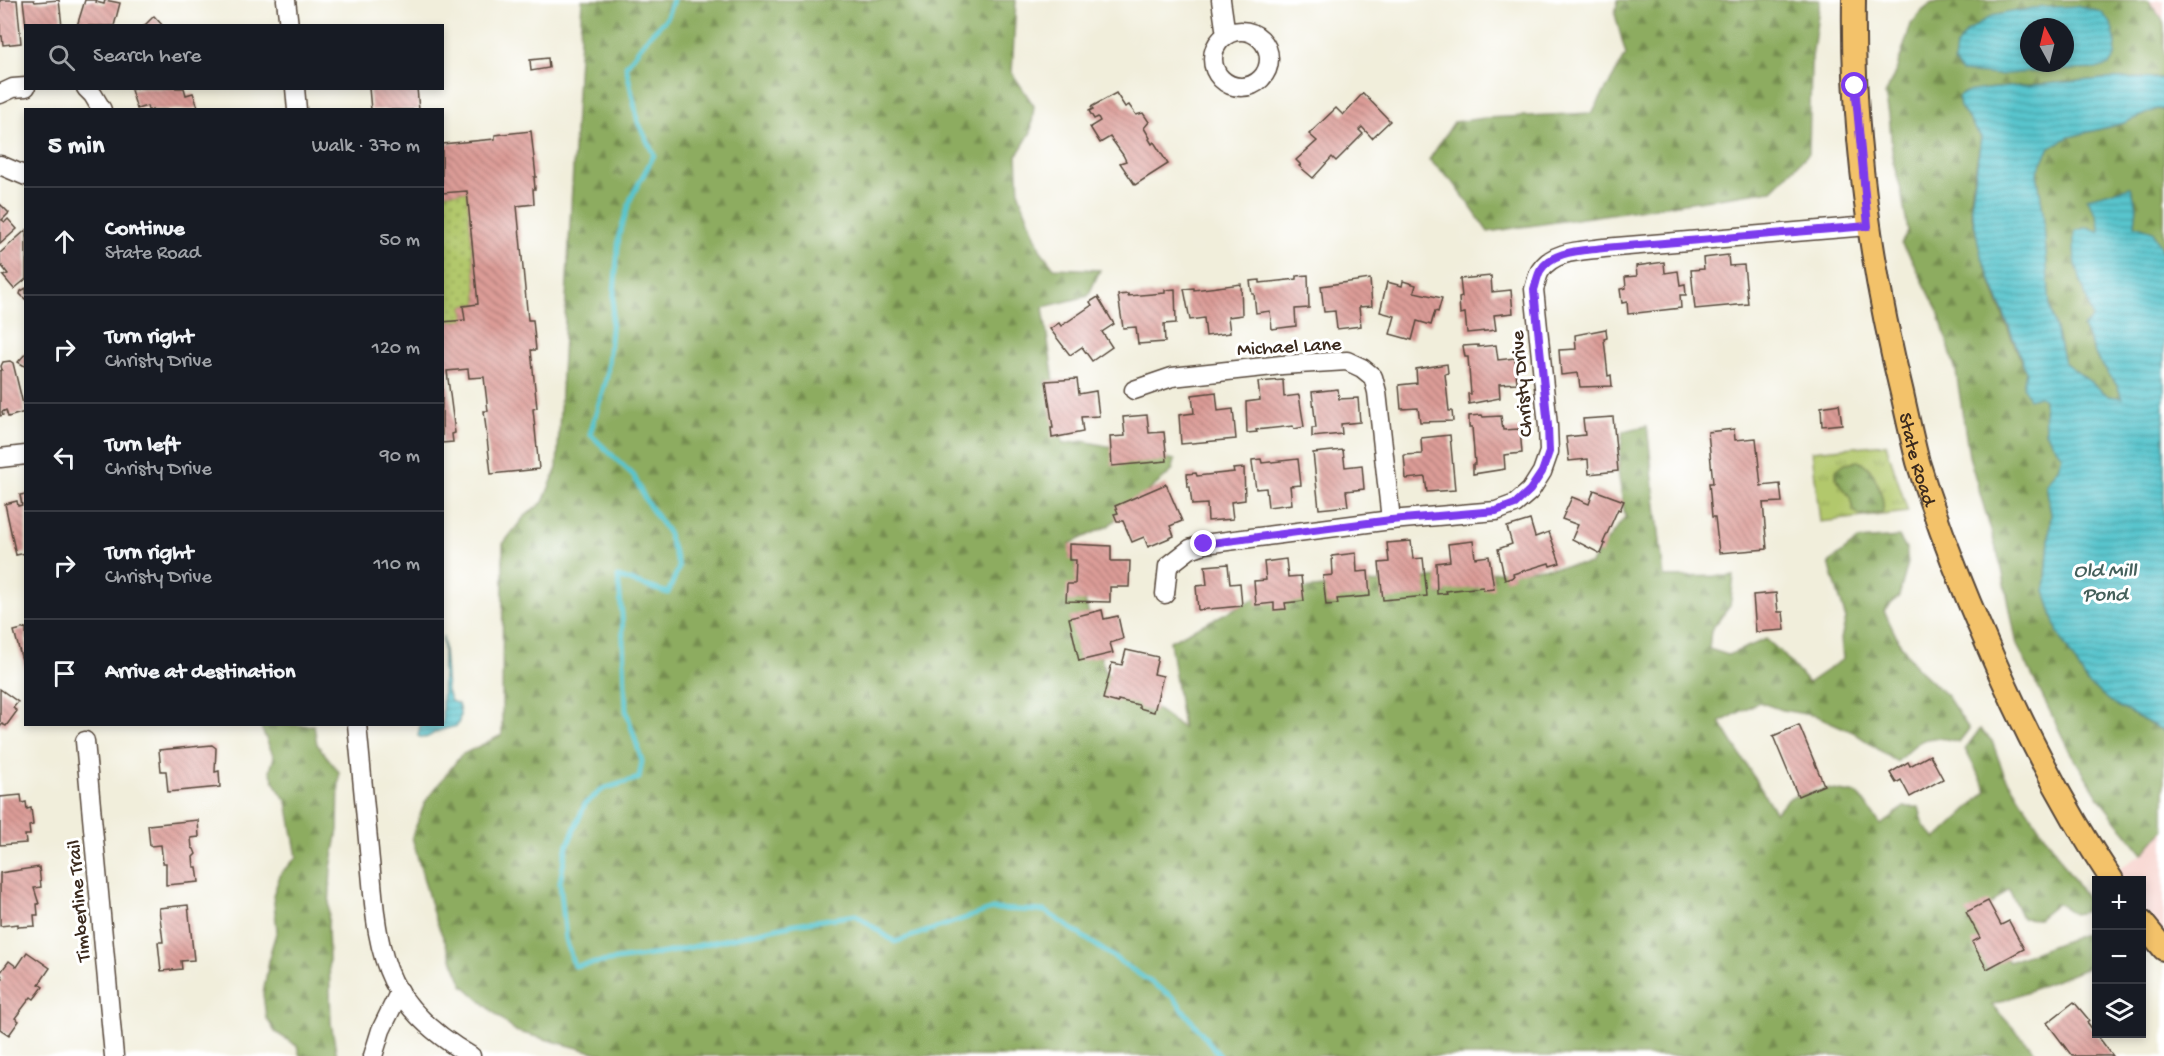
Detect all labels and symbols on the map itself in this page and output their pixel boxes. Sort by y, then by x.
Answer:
north arrow [2020,18,2074,72]
route start [1841,72,1867,98]
street label: Christy Drive [1507,329,1540,438]
street label: Michael Lane [1236,334,1343,363]
street label: State Road [1892,411,1940,512]
route end [1190,530,1216,556]
water label: Old Mill Pond [2074,560,2138,609]
street label: Timberline Trail [64,839,97,964]

